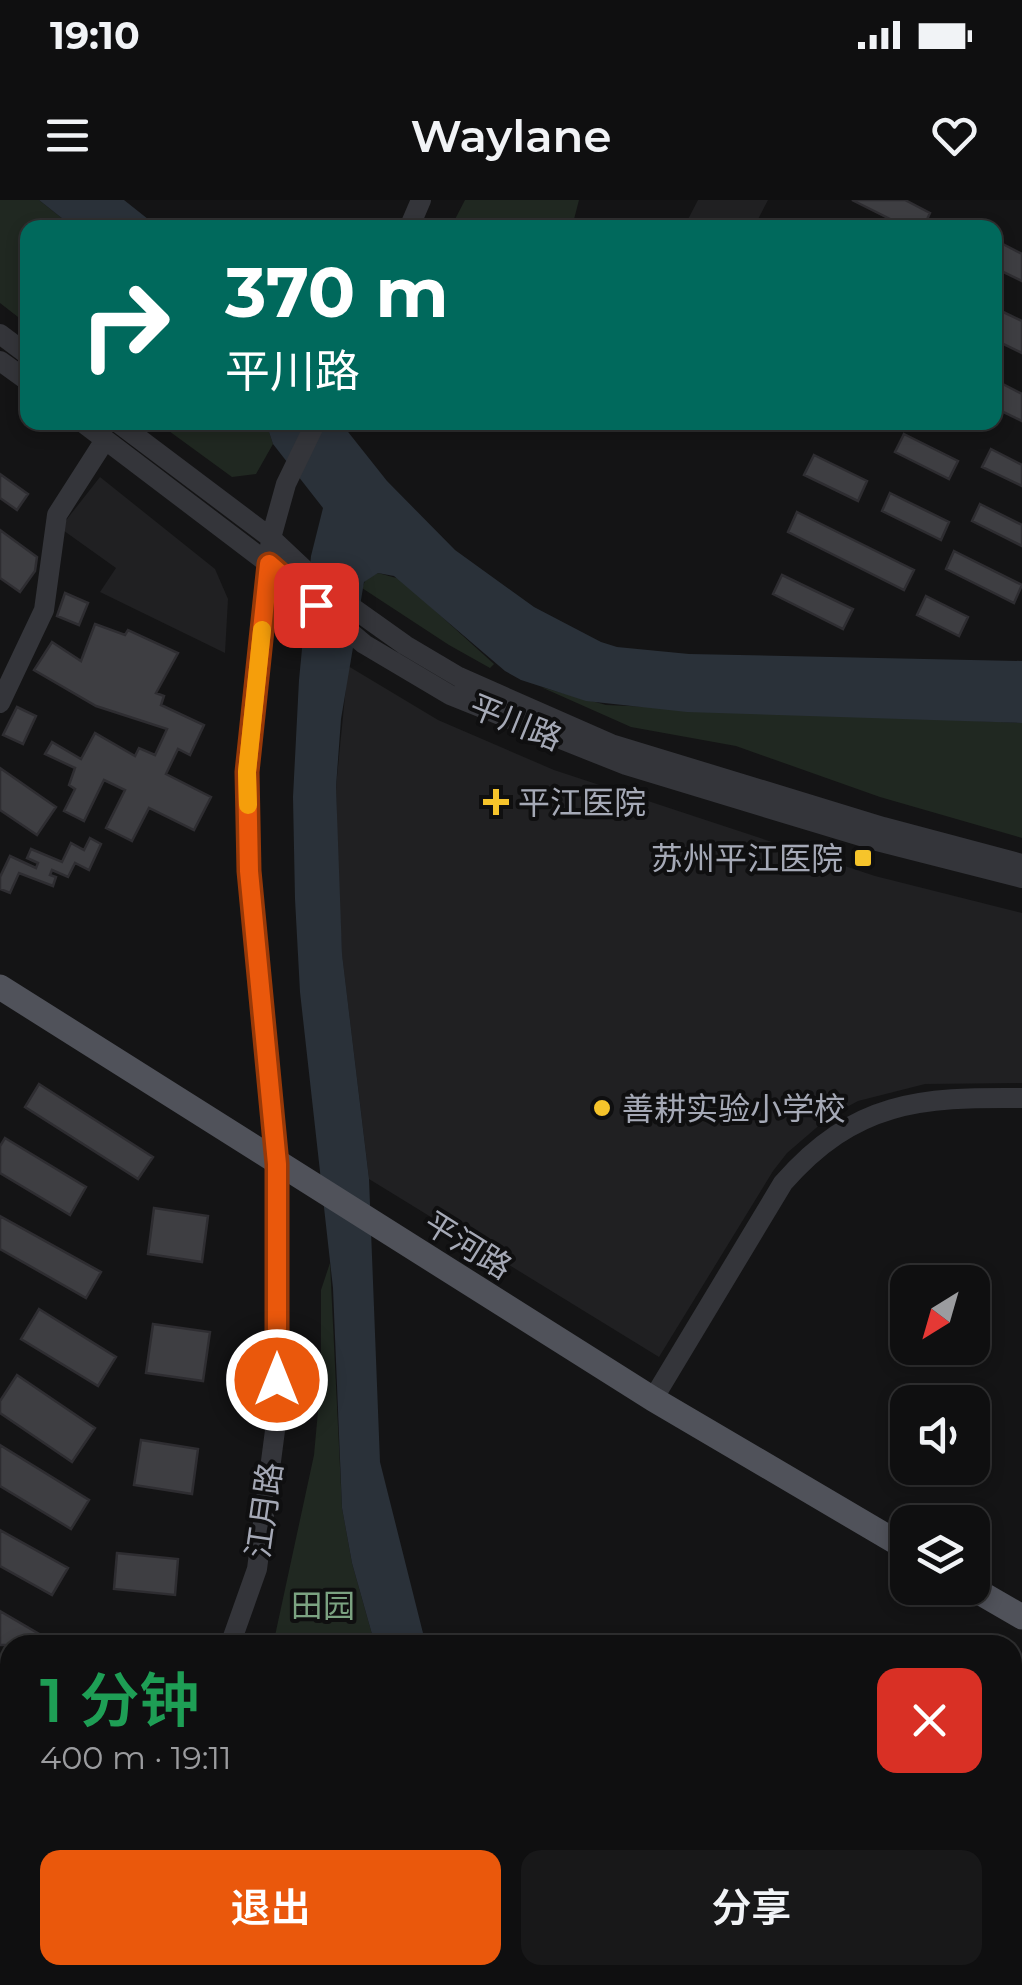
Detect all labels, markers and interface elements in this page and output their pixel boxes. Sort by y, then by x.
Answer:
text: 19:10 [50,12,140,59]
icon: menu [40,108,95,163]
text: Waylane [411,108,611,163]
icon: heart [927,108,982,163]
text: 370 m [225,249,449,335]
icon: right [60,260,190,390]
text: 平川路 [225,343,360,398]
pin [274,563,359,648]
icon: arrive [289,578,344,633]
street label: 平川路 [464,686,568,758]
place label: 平江医院 [518,783,646,822]
marker: 平江医院 [483,789,509,815]
place label: 苏州平江医院 [651,839,843,878]
marker: 苏州平江医院 [852,847,874,869]
place label: 善耕实验小学校 [622,1089,846,1128]
marker: 善耕实验小学校 [591,1097,613,1119]
street label: 平河路 [417,1203,519,1287]
north arrow [890,1265,990,1365]
map controls [890,1265,990,1605]
position arrow [225,1328,329,1432]
button: sound [890,1385,990,1485]
street label: 江月路 [238,1460,290,1560]
button: layers [890,1505,990,1605]
park label: 田园 [291,1586,355,1625]
text: 1 分钟 [40,1664,199,1737]
button: close [877,1668,982,1773]
text: 400 m · 19:11 [40,1738,232,1777]
button: 退出 [40,1850,501,1965]
button: 分享 [521,1850,982,1965]

